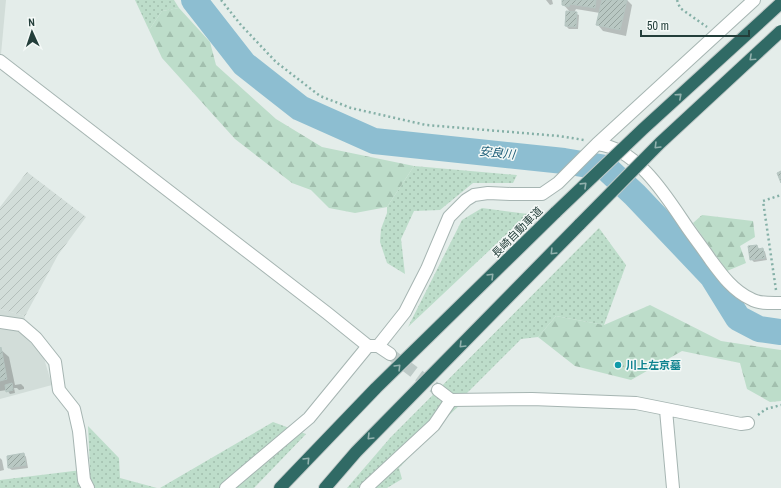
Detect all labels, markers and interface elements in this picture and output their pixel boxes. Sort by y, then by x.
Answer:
north arrow [12,12,52,52]
scale bar [641,12,749,38]
text: N [28,15,35,29]
text: 50 m [647,18,669,34]
one-way arrow [750,53,757,60]
one-way arrow [674,93,682,101]
one-way arrow [654,141,662,149]
water label: 安良川 [478,143,518,163]
one-way arrow [579,182,587,190]
street label: 長崎自動車道 [489,204,545,260]
one-way arrow [550,247,558,255]
one-way arrow [486,273,494,280]
one-way arrow [459,340,467,347]
place label: 川上左京墓 [626,358,681,372]
marker: 川上左京墓 [613,360,623,370]
one-way arrow [393,364,401,372]
one-way arrow [368,432,375,440]
one-way arrow [302,457,310,465]

